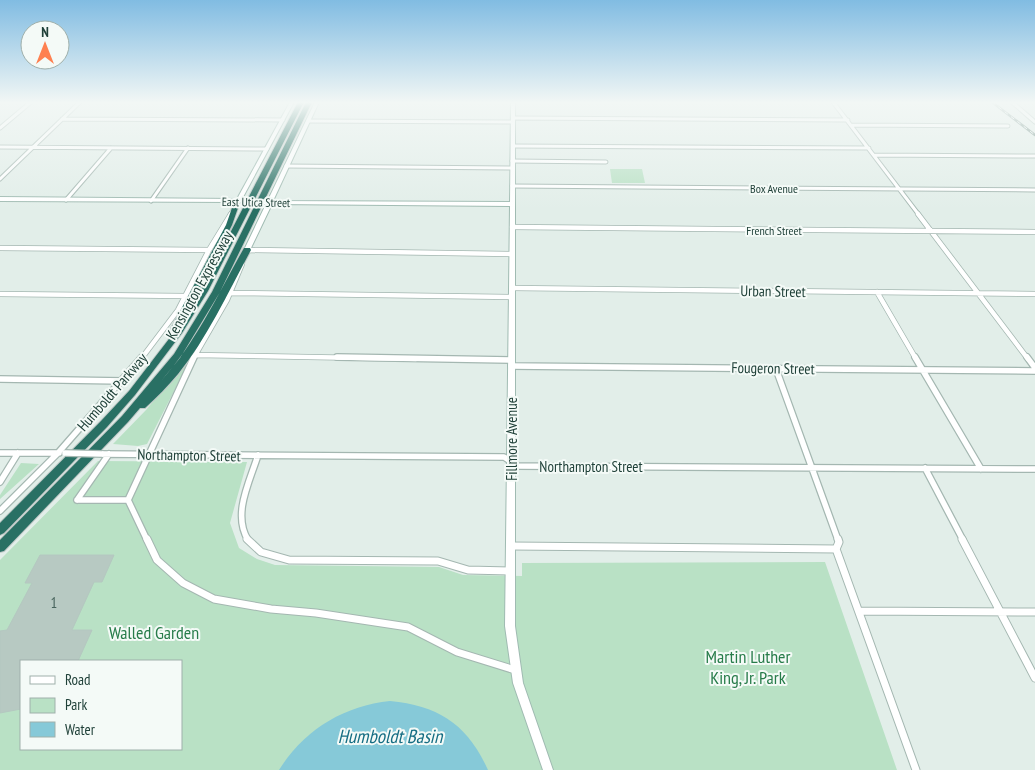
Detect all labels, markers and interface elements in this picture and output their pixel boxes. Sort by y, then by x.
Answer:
north arrow [20,20,70,70]
text: N [41,23,49,41]
street label: Box Avenue [750,181,798,196]
street label: East Utica Street [222,194,291,210]
street label: French Street [746,223,802,238]
street label: Kensington Expressway [161,227,237,343]
street label: Urban Street [740,281,806,301]
street label: Humboldt Parkway [73,349,151,435]
street label: Fougeron Street [731,358,815,378]
street label: Fillmore Avenue [502,397,521,481]
street label: Northampton Street [137,445,241,465]
street label: Northampton Street [539,457,643,476]
house number: 1 [51,593,57,612]
park label: Walled Garden [109,621,199,644]
park label: Martin Luther King, Jr. Park [706,645,791,689]
legend [20,660,182,750]
text: Road [65,670,91,689]
text: Park [65,695,87,714]
text: Water [65,720,96,739]
water label: Humboldt Basin [338,724,444,748]

